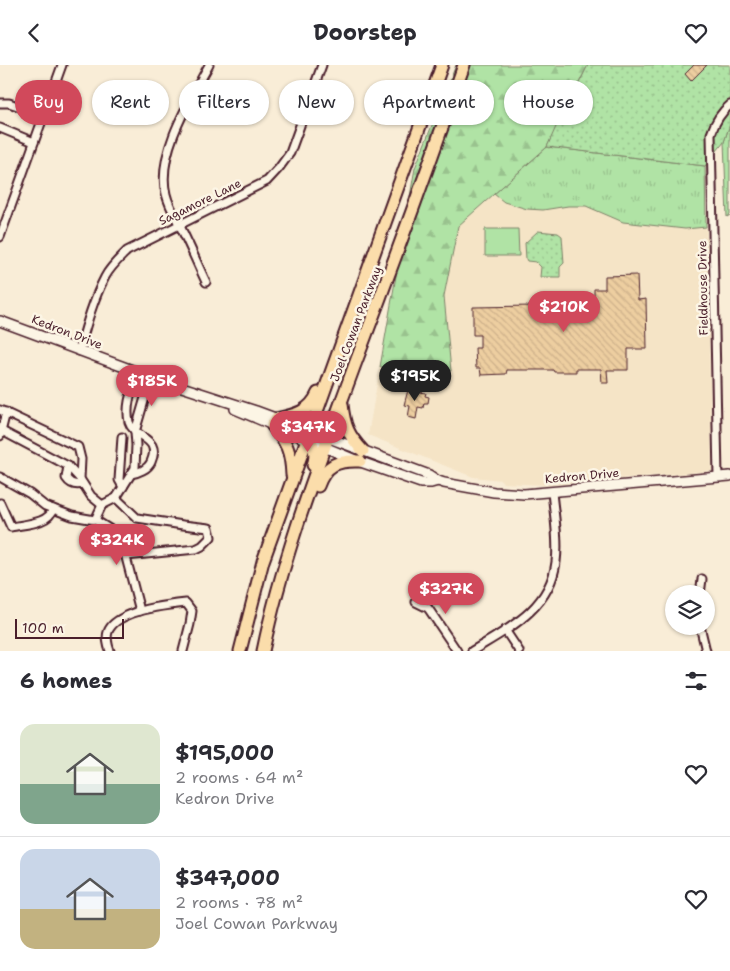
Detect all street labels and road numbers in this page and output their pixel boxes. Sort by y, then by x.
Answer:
street label: Sagamore Lane [156,175,244,229]
street label: Fieldhouse Drive [694,240,712,336]
street label: Joel Cowan Parkway [327,264,385,384]
street label: Kedron Drive [29,311,105,353]
street label: Kedron Drive [544,465,620,487]

